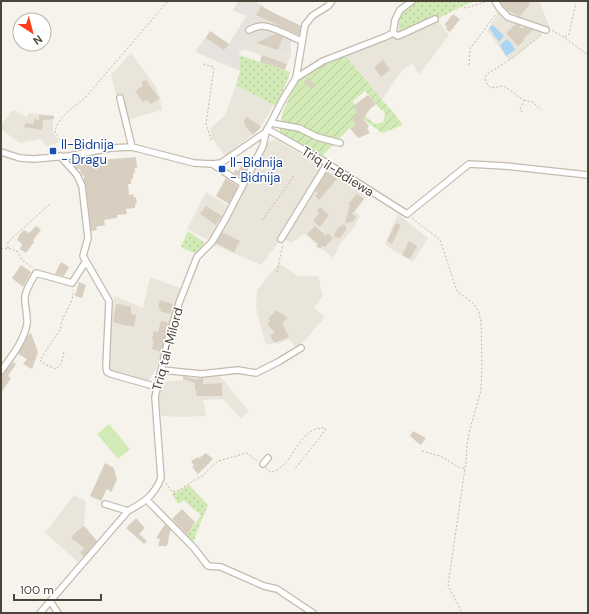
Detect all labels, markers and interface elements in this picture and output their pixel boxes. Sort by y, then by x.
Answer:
north arrow [12,12,52,52]
text: N [31,32,45,48]
place label: Il-Bidnija - Dragu [61,136,114,168]
street label: Triq il-Bdiewa [298,142,377,200]
marker: Il-Bidnija - Dragu [48,146,58,156]
place label: Il-Bidnija - Bidnija [230,154,283,186]
marker: Il-Bidnija - Bidnija [217,164,227,174]
street label: Triq tal-Milord [148,306,187,393]
scale bar [14,576,101,602]
text: 100 m [20,582,54,598]

